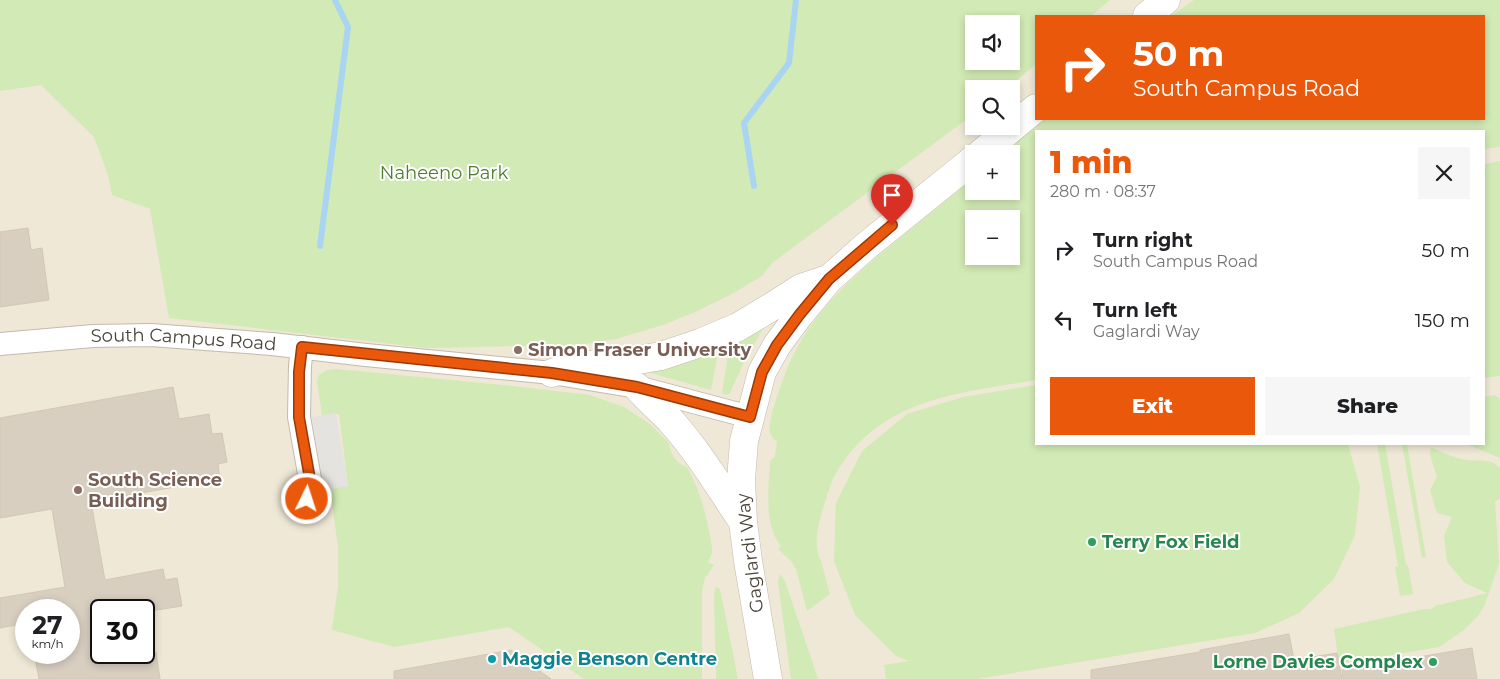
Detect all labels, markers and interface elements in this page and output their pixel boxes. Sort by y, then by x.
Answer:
map controls [965,15,1020,265]
button: sound [965,15,1020,70]
text: 50 m [1133,32,1224,75]
icon: right [1050,35,1115,100]
text: South Campus Road [1133,75,1360,102]
button: search [965,80,1020,135]
text: 1 min [1050,144,1133,181]
button: + [965,145,1020,200]
button: close [1418,147,1470,199]
park label: Naheeno Park [380,162,508,184]
pin [871,174,913,225]
icon: arrive [878,181,906,209]
text: 280 m · 08:37 [1050,182,1156,201]
button: − [965,210,1020,265]
text: Turn right [1093,229,1193,252]
icon: right [1050,236,1078,264]
text: 50 m [1422,239,1470,262]
text: South Campus Road [1093,252,1258,271]
text: Turn left [1093,299,1178,322]
icon: left [1050,306,1078,334]
text: 150 m [1415,309,1470,332]
text: Gaglardi Way [1093,322,1200,341]
street label: South Campus Road [90,324,277,355]
place label: Simon Fraser University [528,339,751,361]
marker: Simon Fraser University [512,344,524,356]
button: Exit [1050,377,1255,435]
button: Share [1265,377,1470,435]
place label: South Science Building [88,469,222,512]
position arrow [280,472,332,524]
marker: South Science Building [72,484,84,496]
street label: Gaglardi Way [732,492,768,614]
place label: Terry Fox Field [1102,531,1240,553]
marker: Terry Fox Field [1086,536,1098,548]
speed limit sign: 30 [90,599,155,664]
text: 27 [32,610,63,640]
text: km/h [31,636,64,651]
place label: Maggie Benson Centre [502,648,717,670]
place label: Lorne Davies Complex [1213,651,1423,673]
marker: Maggie Benson Centre [486,653,498,665]
marker: Lorne Davies Complex [1427,656,1439,668]

